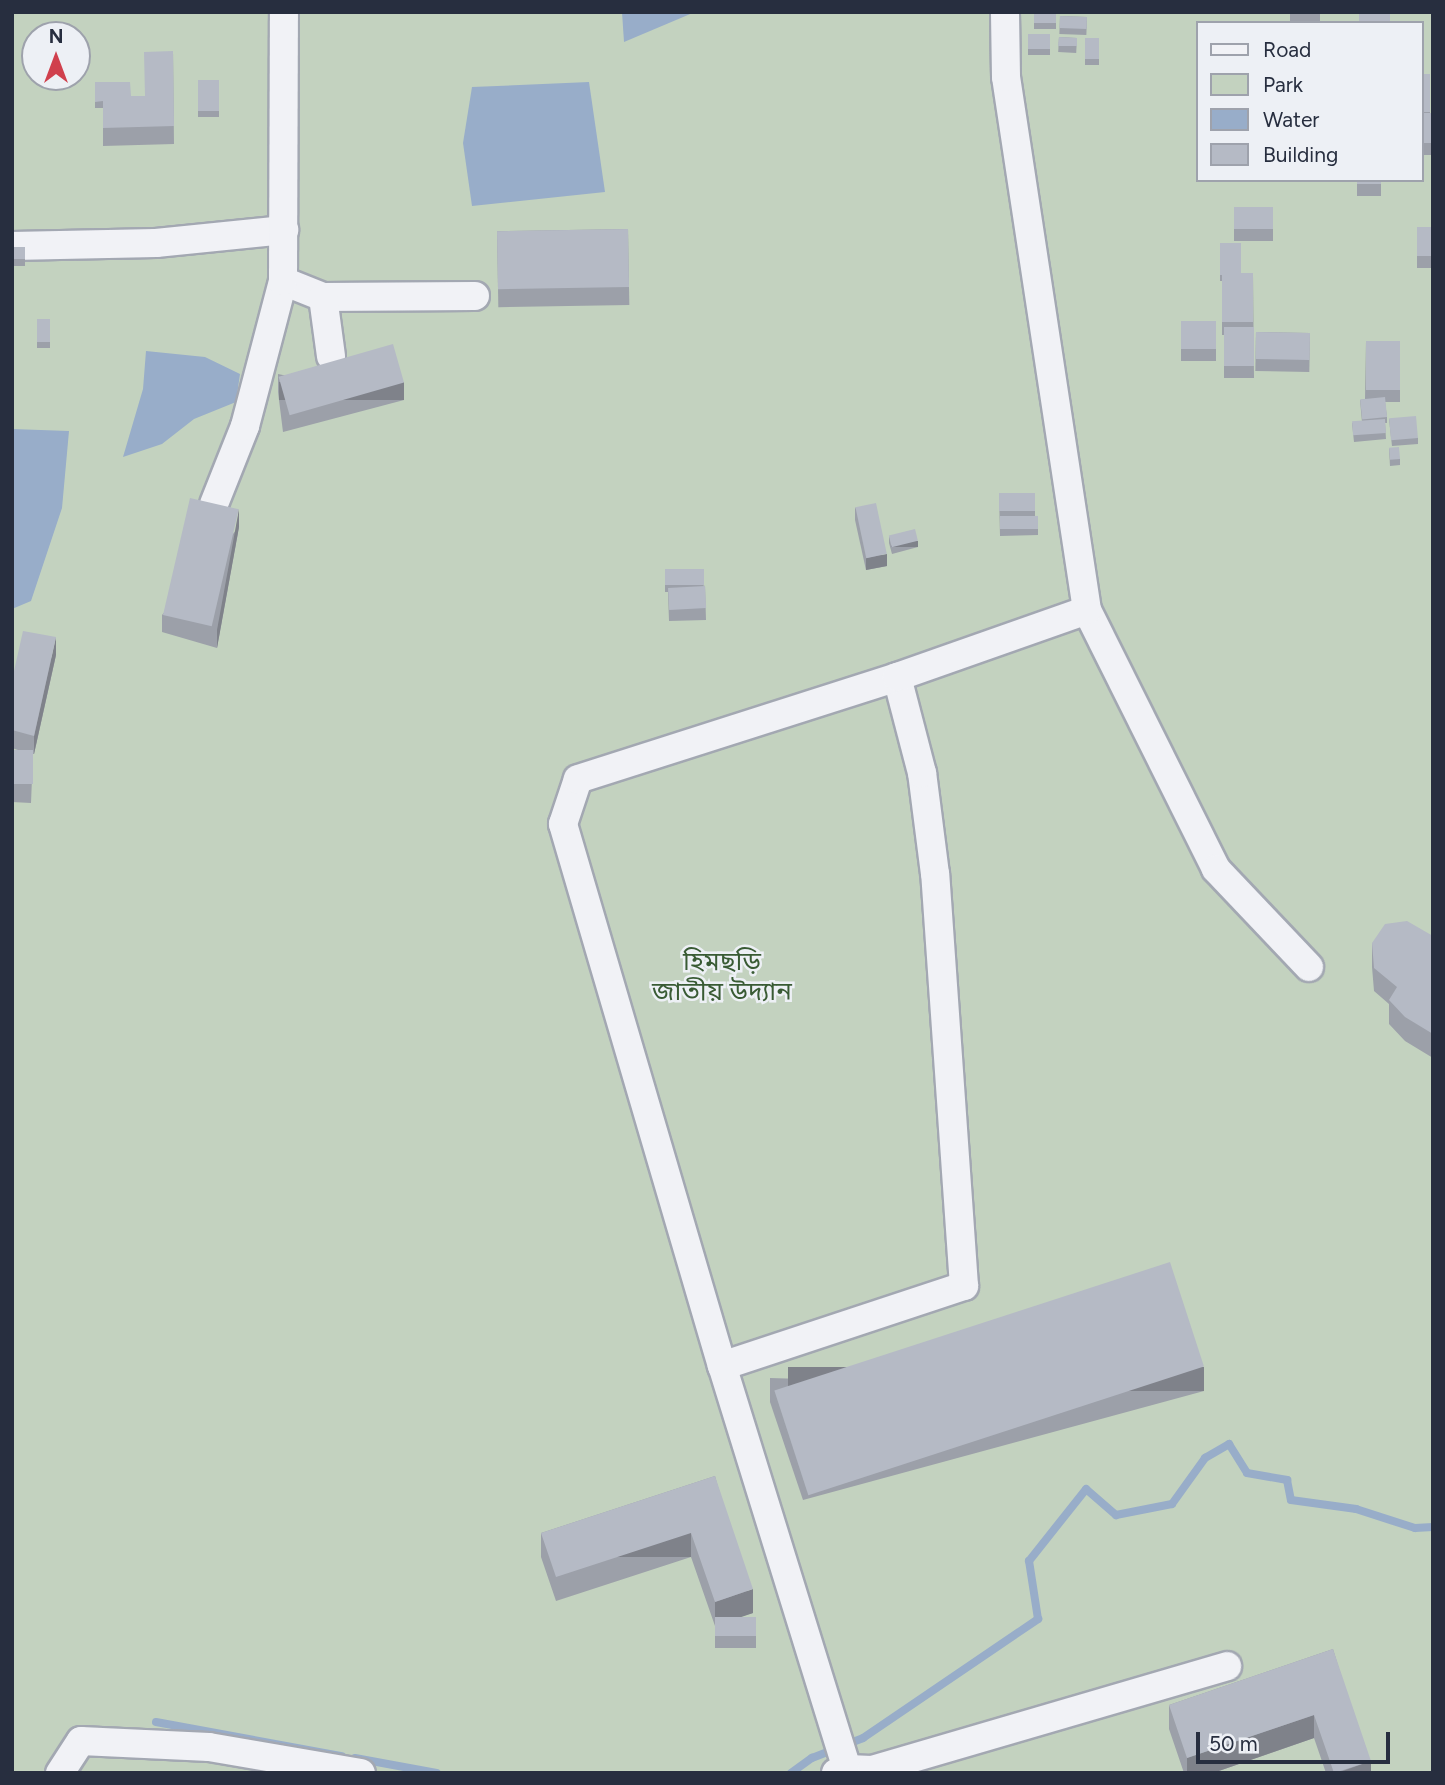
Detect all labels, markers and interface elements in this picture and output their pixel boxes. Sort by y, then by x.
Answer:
north arrow [21,21,91,91]
legend [1196,21,1424,182]
text: N [49,25,63,48]
text: Road [1263,37,1311,62]
text: Park [1263,72,1303,97]
text: Water [1263,107,1319,132]
text: Building [1263,142,1338,167]
park label: হিমছড়ি জাতীয় উদ্যান [652,946,792,1007]
scale bar [1200,1718,1394,1762]
text: 50 m [1209,1731,1258,1756]

